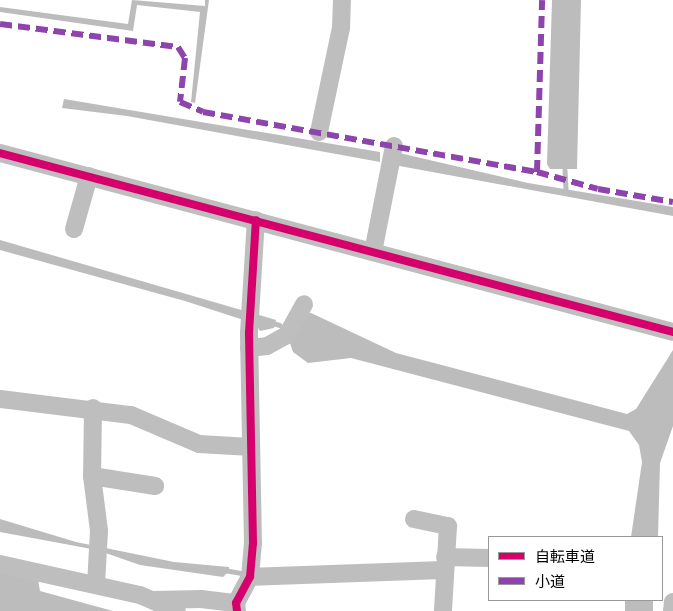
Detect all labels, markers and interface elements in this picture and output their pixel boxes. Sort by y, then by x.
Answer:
legend [488,536,663,601]
text: 自転車道 [535,547,595,566]
text: 小道 [535,572,565,591]

